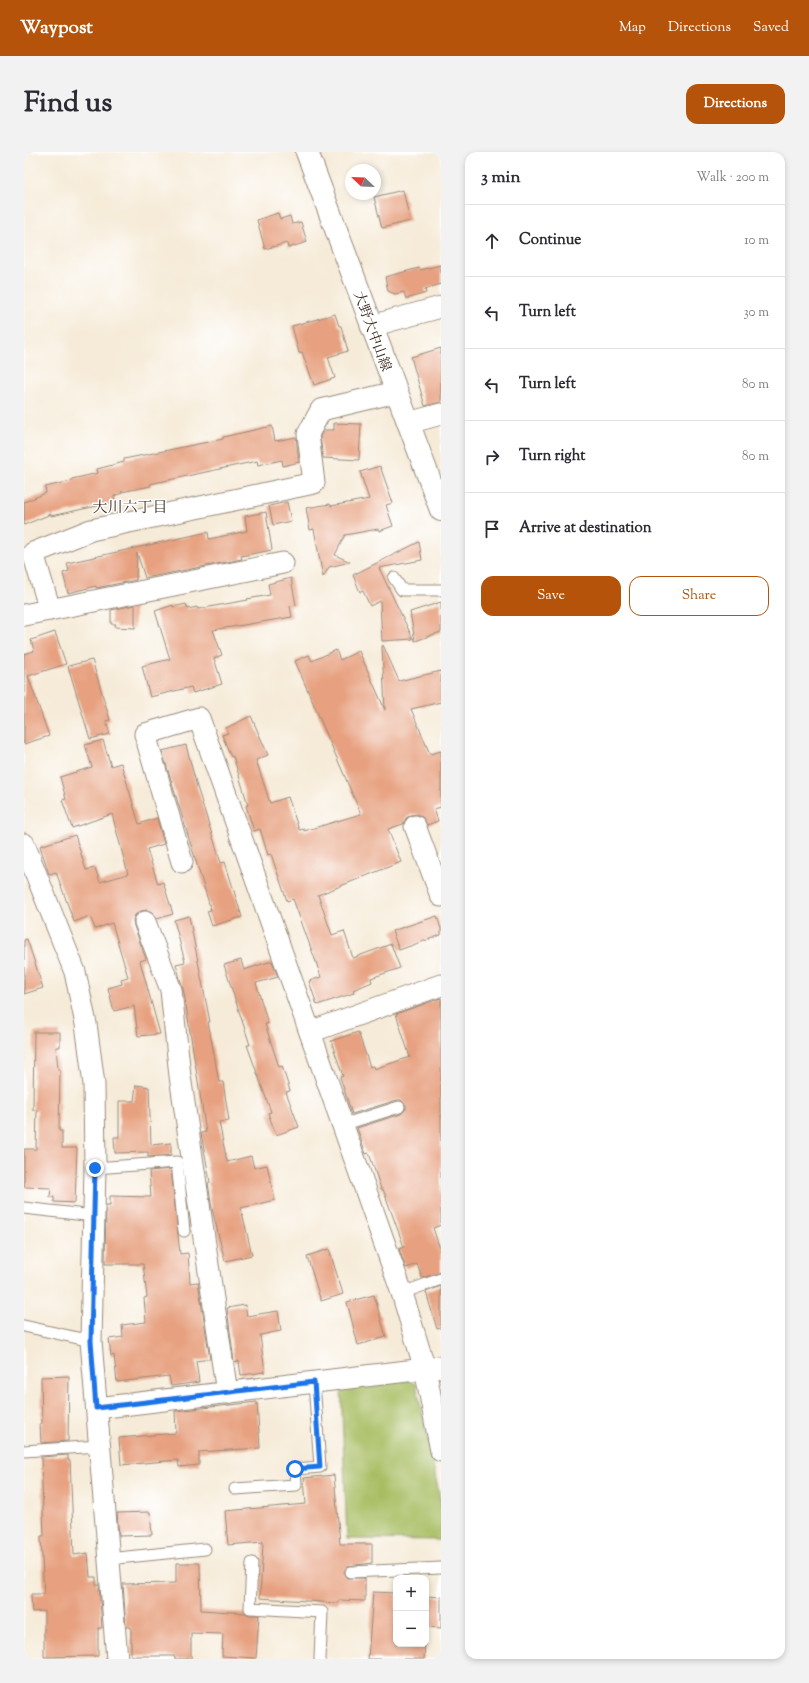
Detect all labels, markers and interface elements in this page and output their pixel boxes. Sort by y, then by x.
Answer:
text: Waypost [20,15,93,42]
text: Map [619,18,646,38]
text: Directions [668,18,731,38]
text: Saved [753,18,789,38]
text: Find us [24,84,112,124]
button: Directions [686,84,785,124]
north arrow [345,164,381,200]
text: 3 min [481,166,520,190]
text: Walk · 200 m [696,169,769,187]
icon: ahead [481,230,503,252]
text: Continue [519,230,581,251]
text: 10 m [744,232,769,250]
street label: 大野大中山線 [347,289,395,375]
icon: left [481,302,503,324]
text: Turn left [519,302,576,323]
text: 30 m [743,304,769,322]
icon: left [481,374,503,396]
text: Turn left [519,374,576,395]
text: 80 m [742,376,769,394]
icon: right [481,446,503,468]
text: Turn right [519,446,585,467]
text: 80 m [742,448,769,466]
district label: 大川六丁目 [92,498,168,519]
icon: arrive [481,518,503,540]
text: Arrive at destination [519,518,652,539]
button: Save [481,576,621,616]
button: Share [629,576,769,616]
route end [86,1159,104,1177]
route start [286,1460,304,1478]
map controls [393,1575,429,1647]
button: + [393,1575,429,1611]
button: − [393,1611,429,1647]

